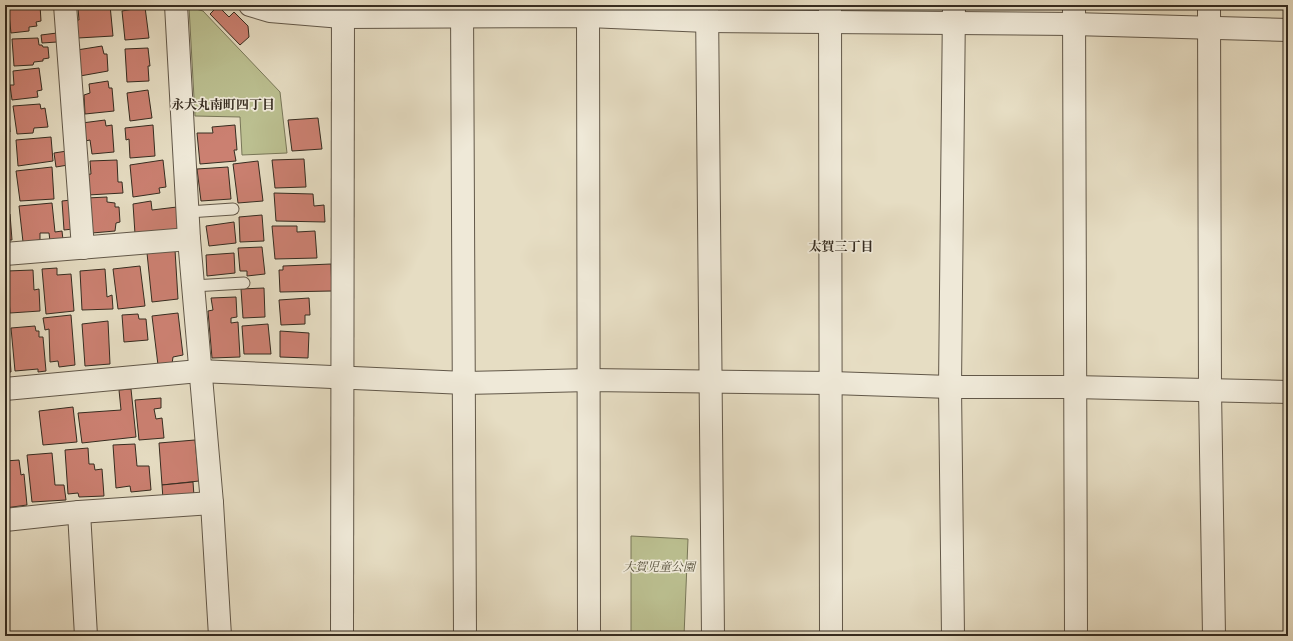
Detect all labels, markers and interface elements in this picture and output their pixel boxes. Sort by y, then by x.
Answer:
district label: 永犬丸南町四丁目 [171,97,275,112]
district label: 太賀三丁目 [808,239,874,254]
park label: 大賀児童公園 [623,560,697,574]

